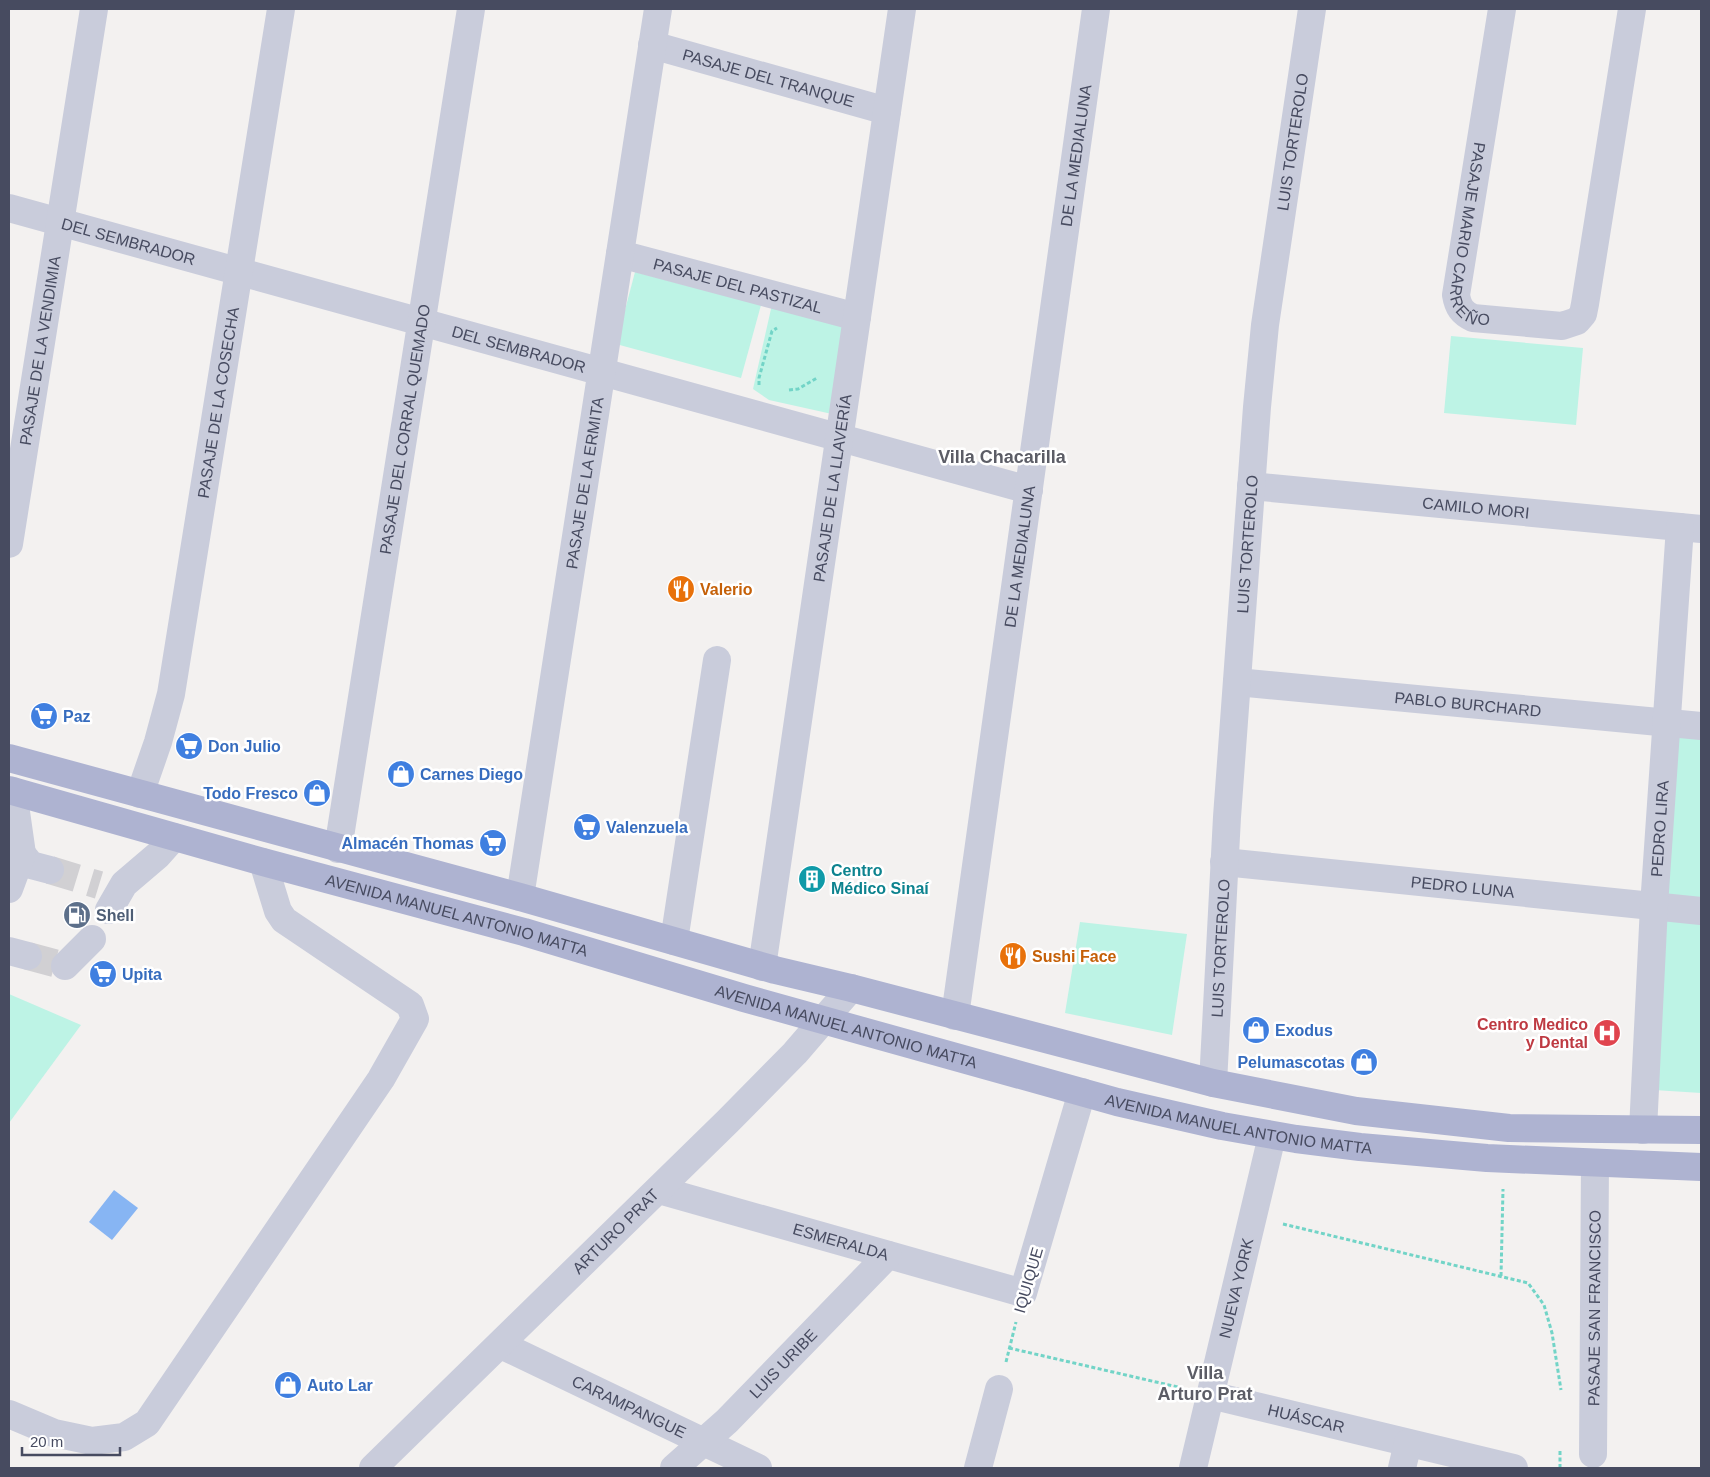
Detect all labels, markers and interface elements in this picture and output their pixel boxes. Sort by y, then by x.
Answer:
street label: PASAJE DEL TRANQUE [681,46,856,110]
street label: LUIS TORTEROLO [1274,72,1311,212]
street label: DE LA MEDIALUNA [1058,83,1094,228]
street label: PASAJE MARIO CARREÑO [1472,127,1508,329]
text: PASAJE MARIO CARREÑO [1447,141,1491,328]
street label: DEL SEMBRADOR [60,215,197,268]
street label: PASAJE DE LA VENDIMIA [17,254,64,447]
street label: PASAJE DEL PASTIZAL [651,255,824,316]
street label: PASAJE DEL CORRAL QUEMADO [377,303,433,556]
street label: PASAJE DE LA COSECHA [195,305,242,500]
street label: DEL SEMBRADOR [450,323,588,376]
street label: PASAJE DE LA LLAVERÍA [810,393,855,583]
street label: PASAJE DE LA ERMITA [563,396,607,570]
district label: Villa Chacarilla [938,447,1067,467]
street label: LUIS TORTEROLO [1234,474,1261,614]
street label: DE LA MEDIALUNA [1001,484,1038,629]
street label: CAMILO MORI [1422,494,1530,522]
restaurant icon: Valerio [666,574,696,604]
place label: Valerio [700,581,753,598]
street label: PABLO BURCHARD [1394,689,1542,720]
supermarket icon: Paz [29,701,59,731]
place label: Paz [63,708,91,725]
supermarket icon: Don Julio [174,731,204,761]
place label: Don Julio [208,738,281,755]
shop icon: Carnes Diego [386,759,416,789]
place label: Carnes Diego [420,766,523,783]
shop icon: Todo Fresco [302,778,332,808]
street label: PEDRO LIRA [1648,779,1672,877]
place label: Todo Fresco [203,785,298,802]
supermarket icon: Valenzuela [572,812,602,842]
place label: Valenzuela [606,819,688,836]
supermarket icon: Almacén Thomas [478,828,508,858]
place label: Almacén Thomas [342,835,474,852]
place label: Centro Médico Sinaí [831,862,929,897]
building icon: Centro Médico Sinaí [797,864,827,894]
street label: AVENIDA MANUEL ANTONIO MATTA [324,871,590,960]
street label: PEDRO LUNA [1410,873,1516,901]
street label: LUIS TORTEROLO [1208,878,1233,1018]
fuel station icon: Shell [62,900,92,930]
place label: Shell [96,907,134,924]
restaurant icon: Sushi Face [998,941,1028,971]
place label: Sushi Face [1032,948,1117,965]
supermarket icon: Upita [88,959,118,989]
place label: Upita [122,966,162,983]
street label: AVENIDA MANUEL ANTONIO MATTA [713,982,979,1072]
shop icon: Exodus [1241,1015,1271,1045]
place label: Centro Medico y Dental [1477,1016,1588,1051]
hospital icon: Centro Medico y Dental [1592,1018,1622,1048]
place label: Exodus [1275,1022,1333,1039]
shop icon: Pelumascotas [1349,1047,1379,1077]
place label: Pelumascotas [1237,1054,1345,1071]
street label: AVENIDA MANUEL ANTONIO MATTA [1103,1091,1373,1157]
street label: ARTURO PRAT [569,1186,662,1277]
street label: PASAJE SAN FRANCISCO [1585,1210,1604,1406]
street label: ESMERALDA [791,1220,891,1264]
street label: NUEVA YORK [1216,1236,1257,1340]
street label: IQUIQUE [1011,1245,1046,1315]
street label: LUIS URIBE [746,1326,820,1402]
district label: Villa Arturo Prat [1157,1363,1253,1404]
shop icon: Auto Lar [273,1370,303,1400]
street label: CARAMPANGUE [569,1372,689,1441]
place label: Auto Lar [307,1377,373,1394]
street label: HUÁSCAR [1266,1401,1346,1436]
scale bar [22,1424,120,1456]
text: 20 m [30,1433,63,1450]

